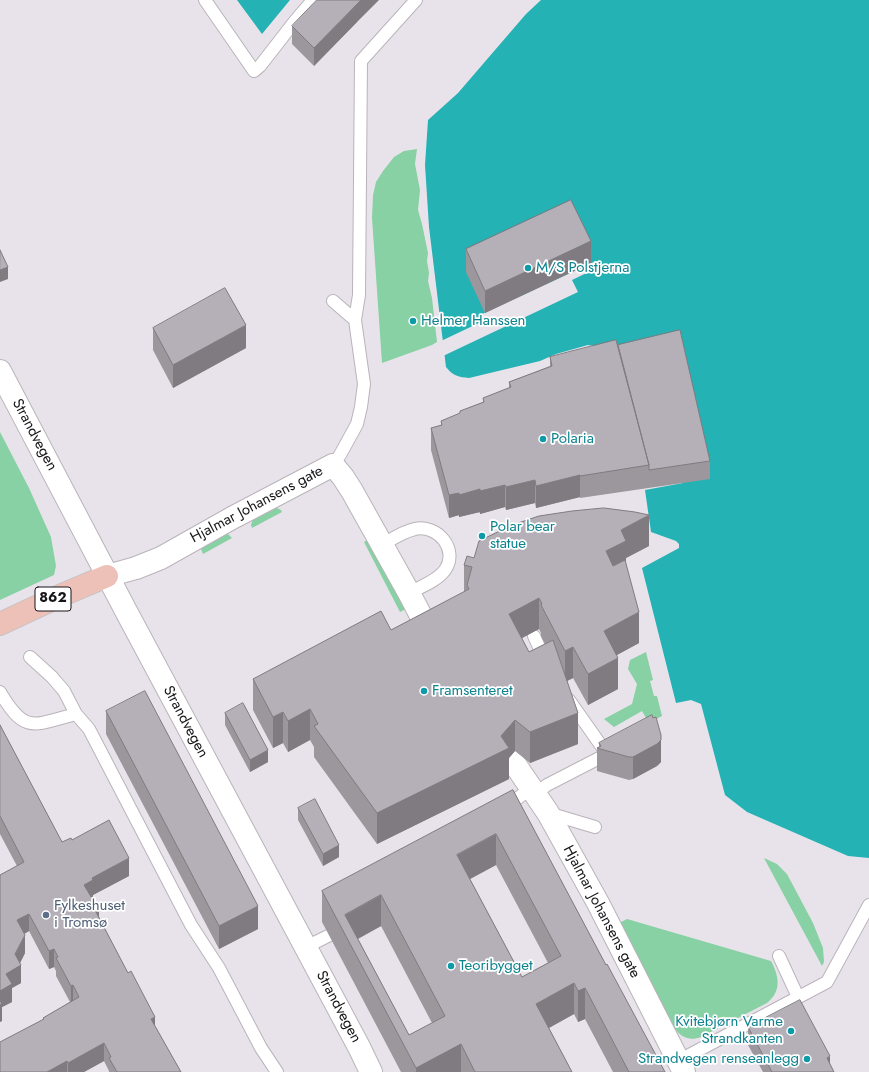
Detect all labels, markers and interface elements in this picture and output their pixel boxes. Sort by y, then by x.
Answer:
place label: M/S Polstjerna [536,259,629,277]
marker: M/S Polstjerna [523,263,533,273]
place label: Helmer Hanssen [421,312,525,330]
marker: Helmer Hanssen [408,316,418,326]
street label: Strandvegen [8,396,60,474]
place label: Polaria [551,430,594,448]
marker: Polaria [538,434,548,444]
street label: Hjalmar Johansens gate [188,462,326,548]
place label: Polar bear statue [490,518,555,553]
marker: Polar bear statue [477,531,487,541]
road number: 862 [35,587,71,611]
place label: Framsenteret [432,682,512,700]
street label: Strandvegen [159,683,211,761]
marker: Framsenteret [419,686,429,696]
street label: Hjalmar Johansens gate [558,843,644,981]
place label: Fylkeshuset i Tromsø [54,897,125,932]
marker: Fylkeshuset i Tromsø [41,910,51,920]
place label: Teoribygget [459,957,533,975]
marker: Teoribygget [446,961,456,971]
street label: Strandvegen [312,968,364,1046]
place label: Kvitebjørn Varme Strandkanten [675,1013,783,1048]
marker: Kvitebjørn Varme Strandkanten [786,1026,796,1036]
place label: Strandvegen renseanlegg [638,1050,799,1068]
marker: Strandvegen renseanlegg [802,1054,812,1064]

